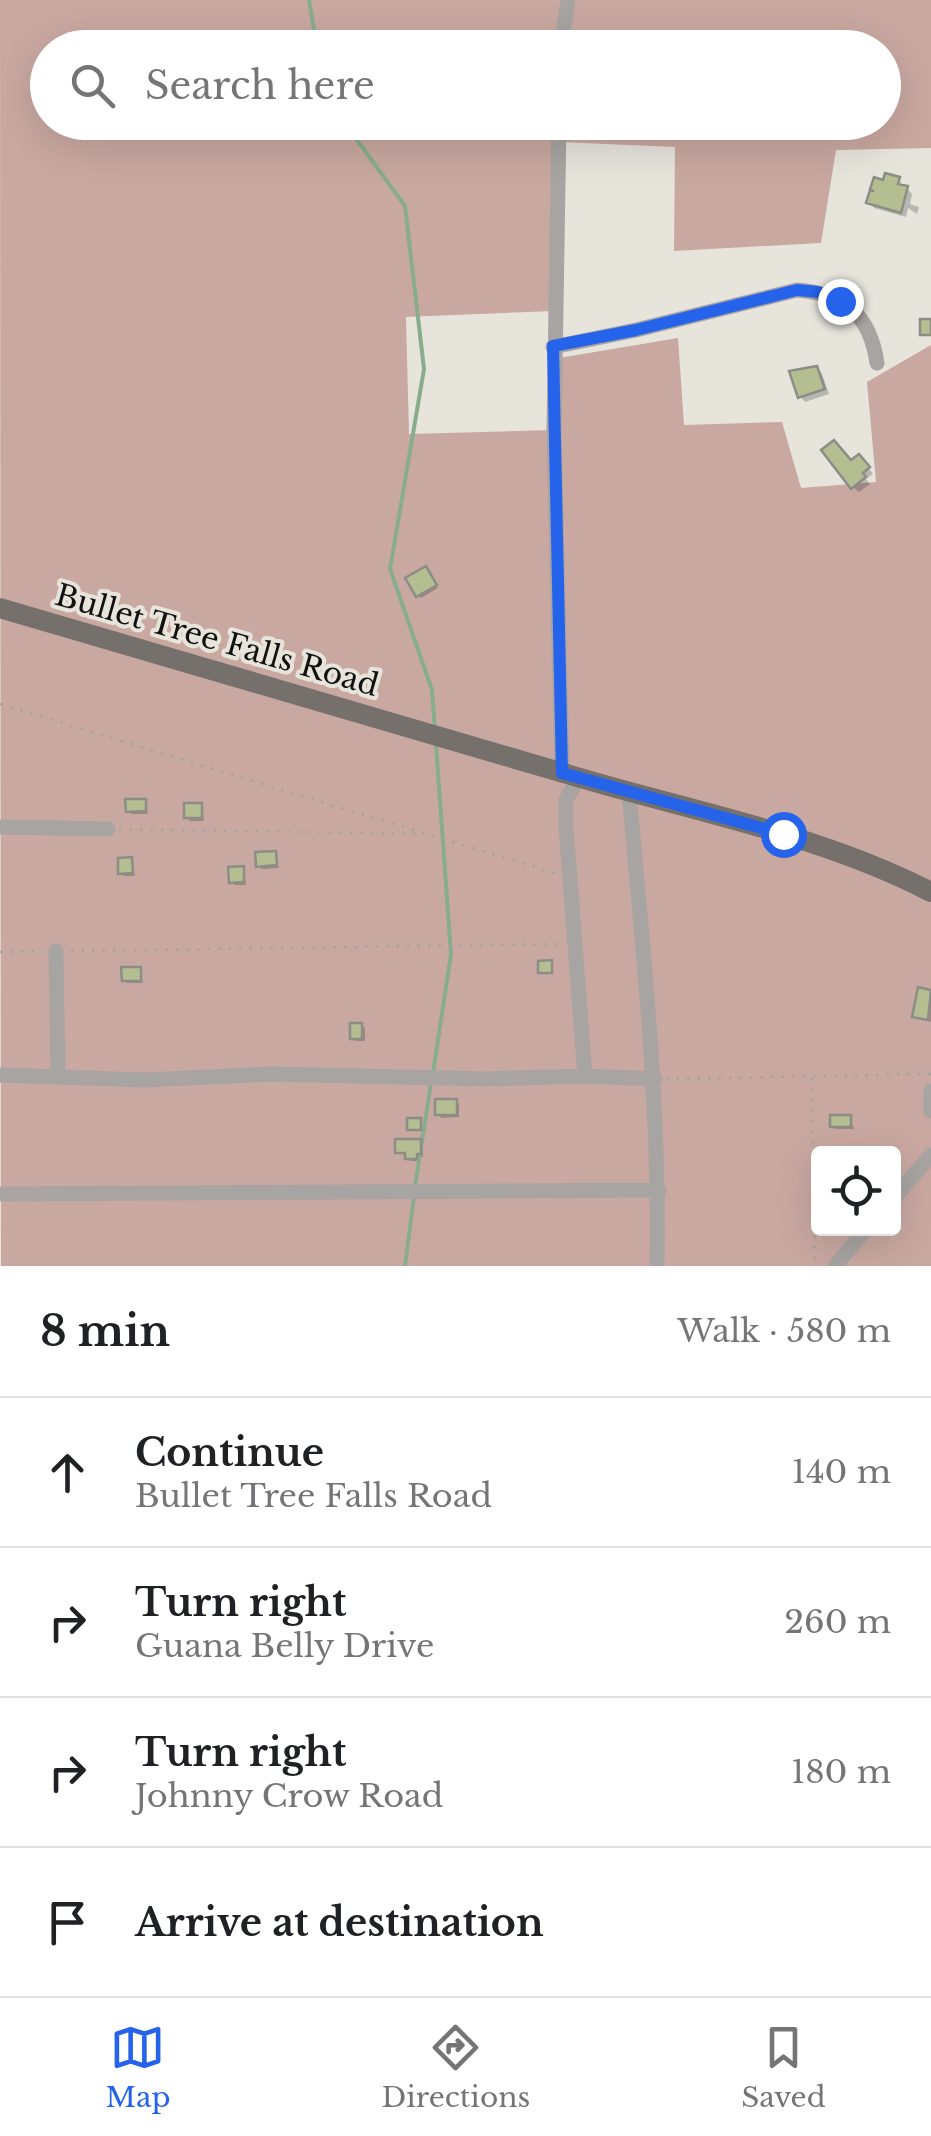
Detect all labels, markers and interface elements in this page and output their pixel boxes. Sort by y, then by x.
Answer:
search box [30,30,901,140]
icon: search [65,58,120,113]
text: Search here [145,62,375,109]
route end [818,279,864,325]
street label: Bullet Tree Falls Road [51,576,383,704]
route start [761,812,807,858]
map controls [811,1146,901,1236]
button: locate [811,1146,901,1236]
text: 8 min [40,1305,170,1357]
text: Walk · 580 m [677,1311,891,1351]
text: Continue [135,1429,324,1476]
icon: ahead [40,1445,95,1500]
text: 140 m [792,1452,891,1492]
text: Bullet Tree Falls Road [135,1476,492,1516]
text: Turn right [135,1579,346,1626]
icon: right [40,1595,95,1650]
text: 260 m [784,1602,891,1642]
text: Guana Belly Drive [135,1626,434,1666]
text: Turn right [135,1729,346,1776]
icon: right [40,1745,95,1800]
text: 180 m [791,1752,891,1792]
text: Johnny Crow Road [135,1776,443,1816]
icon: arrive [40,1895,95,1950]
text: Arrive at destination [135,1899,544,1946]
tab: Map [105,2020,170,2115]
tab: Directions [381,2020,530,2115]
tab: Saved [741,2020,826,2115]

